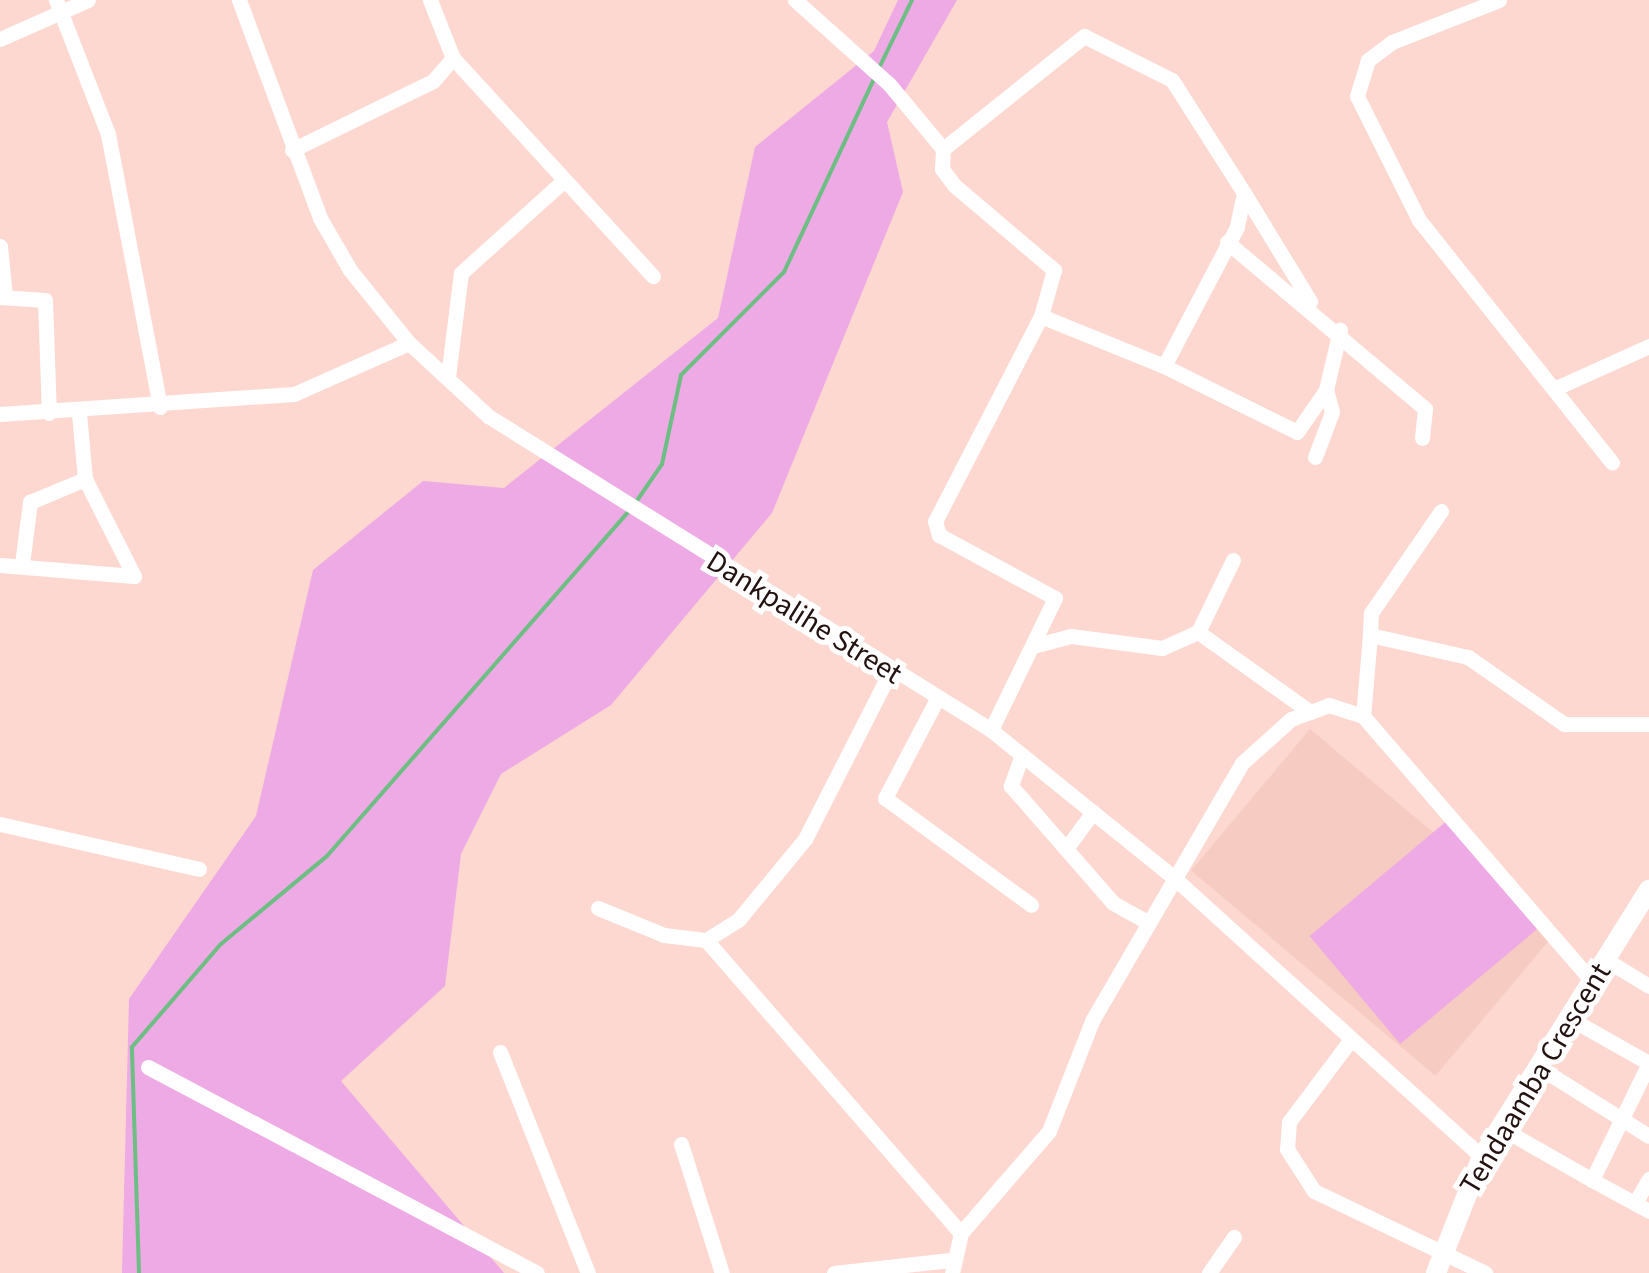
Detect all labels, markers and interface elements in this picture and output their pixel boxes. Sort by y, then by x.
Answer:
street label: Dankpalihe Street [700,543,908,693]
street label: Tendaamba Crescent [1453,957,1619,1201]

